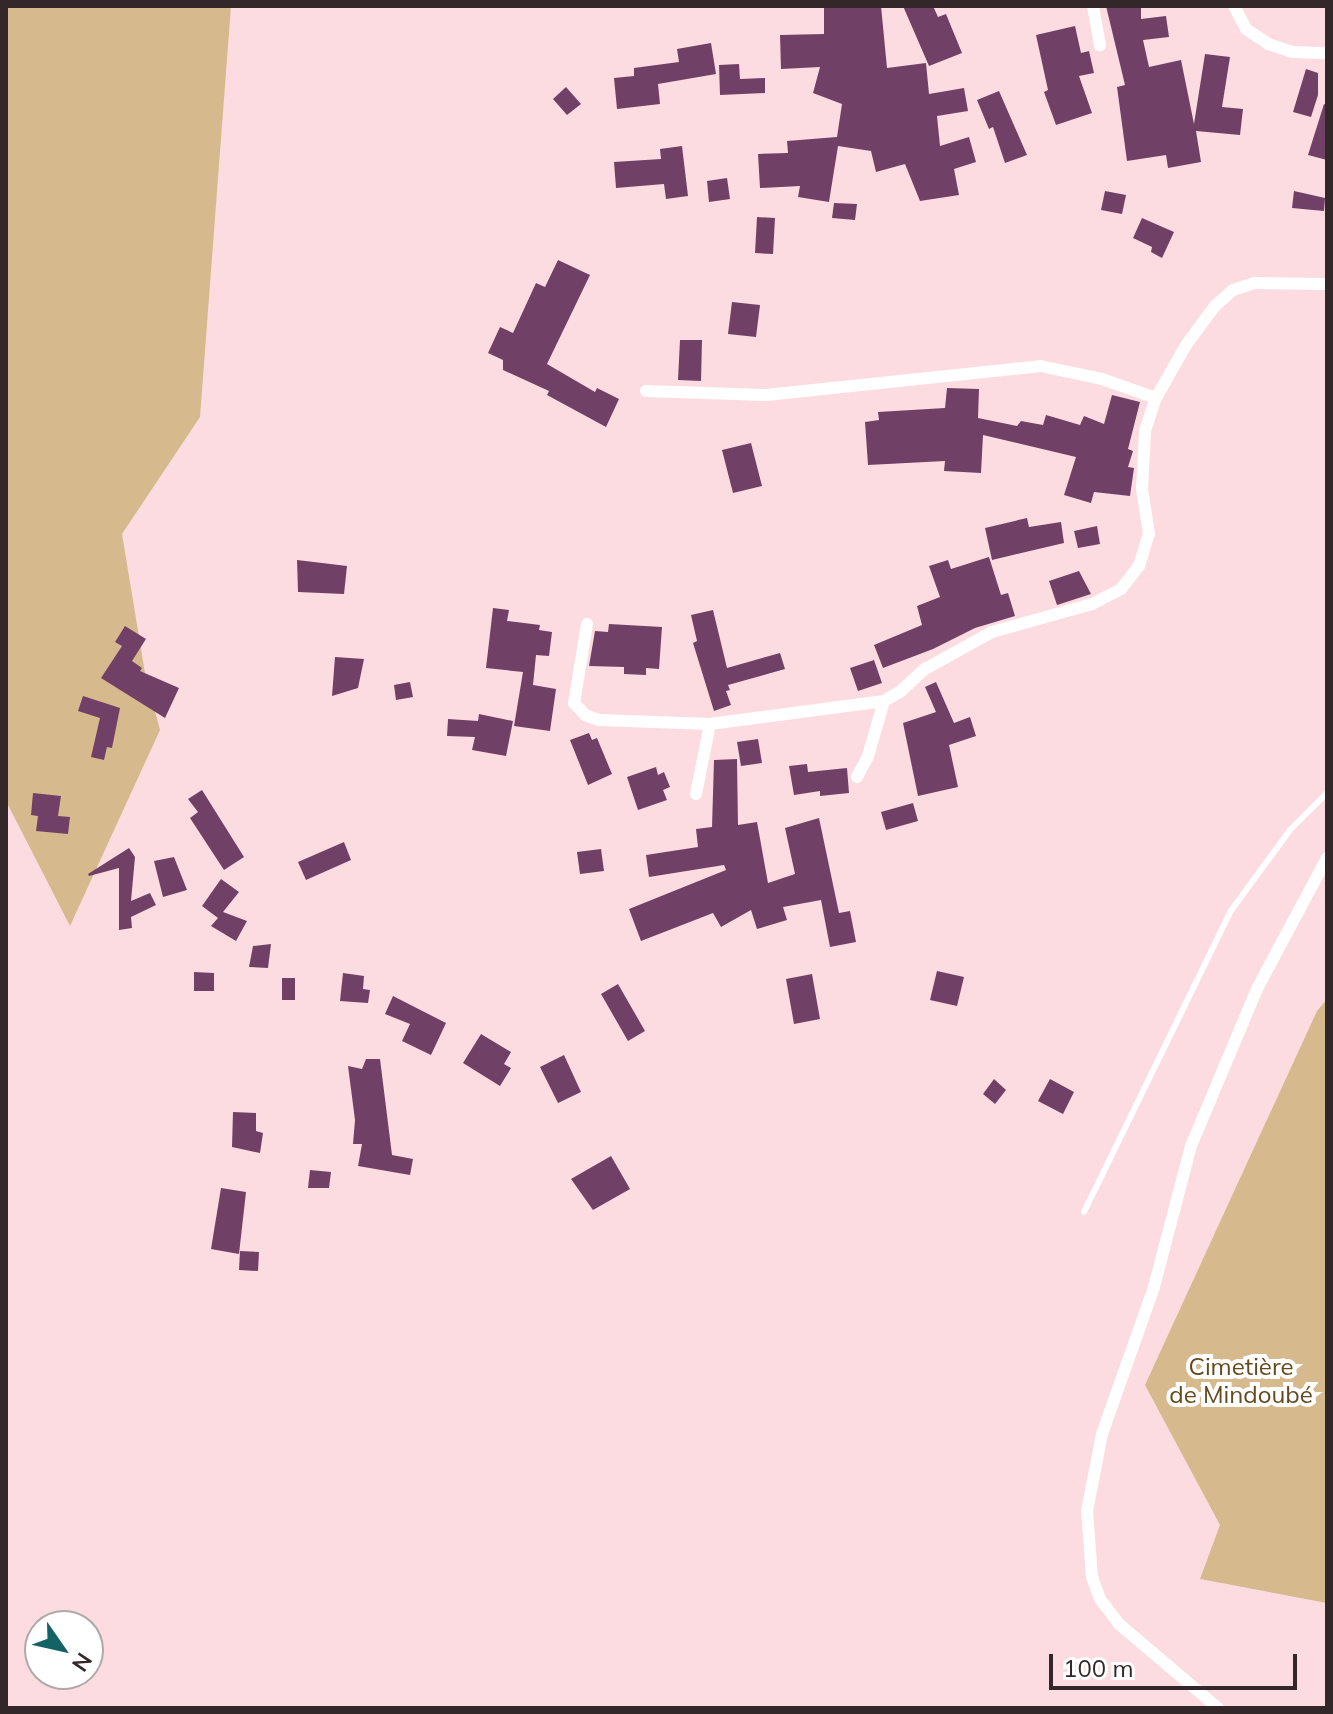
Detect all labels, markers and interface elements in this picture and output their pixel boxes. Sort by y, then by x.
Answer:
park label: Cimetière de Mindoubé [1169,1353,1313,1409]
north arrow [24,1610,104,1690]
scale bar [1053,1638,1301,1688]
text: N [66,1648,98,1677]
text: 100 m [1063,1653,1134,1683]

